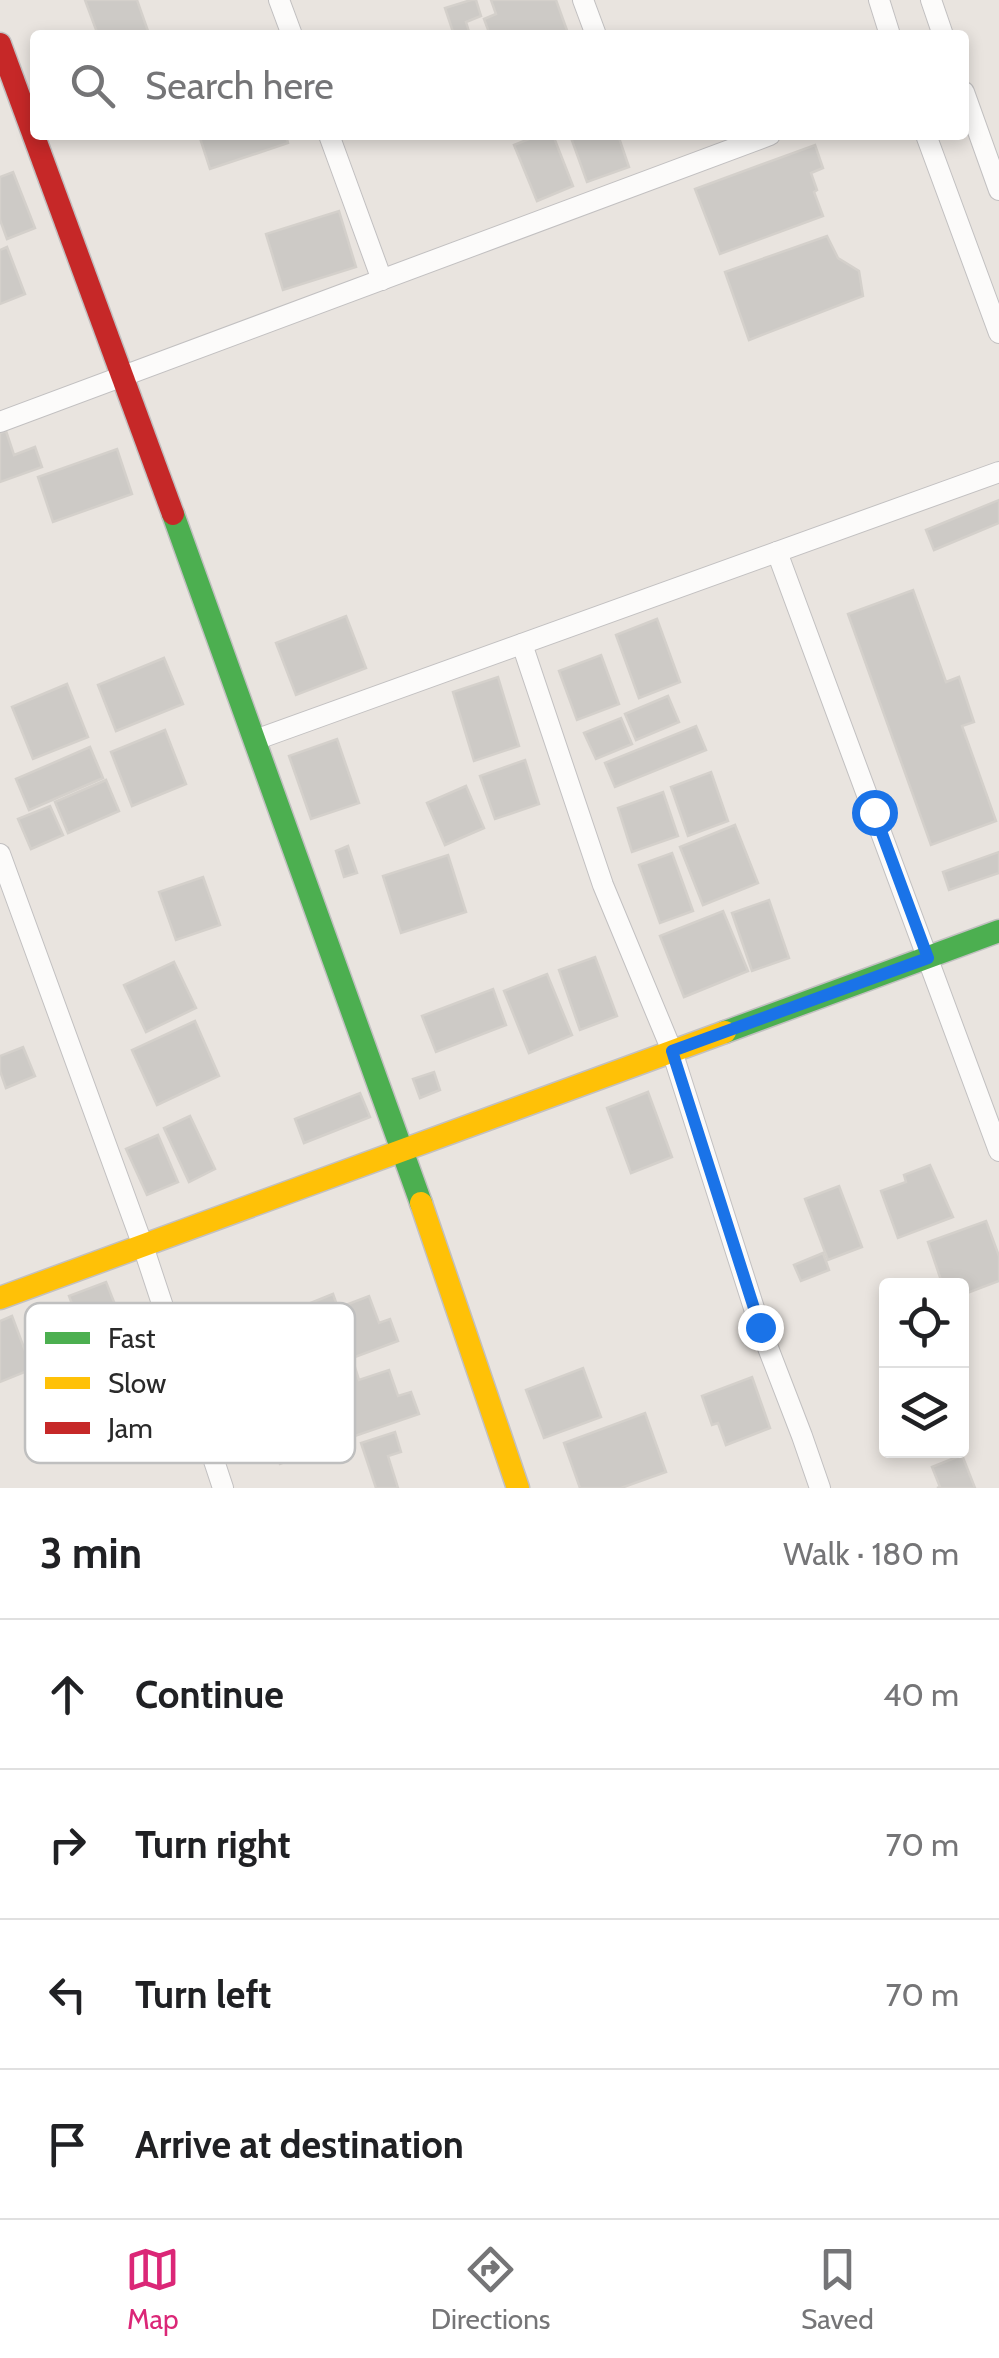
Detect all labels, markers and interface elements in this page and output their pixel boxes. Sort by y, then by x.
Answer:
search box [30,30,969,140]
icon: search [65,58,120,113]
text: Search here [145,62,334,109]
route start [852,790,898,836]
map controls [879,1278,969,1458]
button: locate [879,1278,969,1368]
legend [25,1303,355,1463]
route end [738,1305,784,1351]
text: Fast [108,1321,156,1355]
text: Slow [108,1366,166,1400]
button: layers [879,1368,969,1458]
text: Jam [107,1411,153,1445]
text: 3 min [40,1527,142,1579]
text: Walk · 180 m [783,1534,959,1573]
icon: ahead [40,1667,95,1722]
text: Continue [135,1671,284,1718]
text: 40 m [883,1675,959,1714]
icon: right [40,1817,95,1872]
text: Turn right [135,1821,291,1868]
text: 70 m [886,1825,959,1864]
icon: left [40,1967,95,2022]
text: Turn left [135,1971,271,2018]
text: 70 m [886,1975,959,2014]
icon: arrive [40,2117,95,2172]
text: Arrive at destination [135,2121,464,2168]
tab: Map [125,2242,180,2336]
tab: Directions [431,2242,550,2336]
tab: Saved [801,2242,874,2336]

